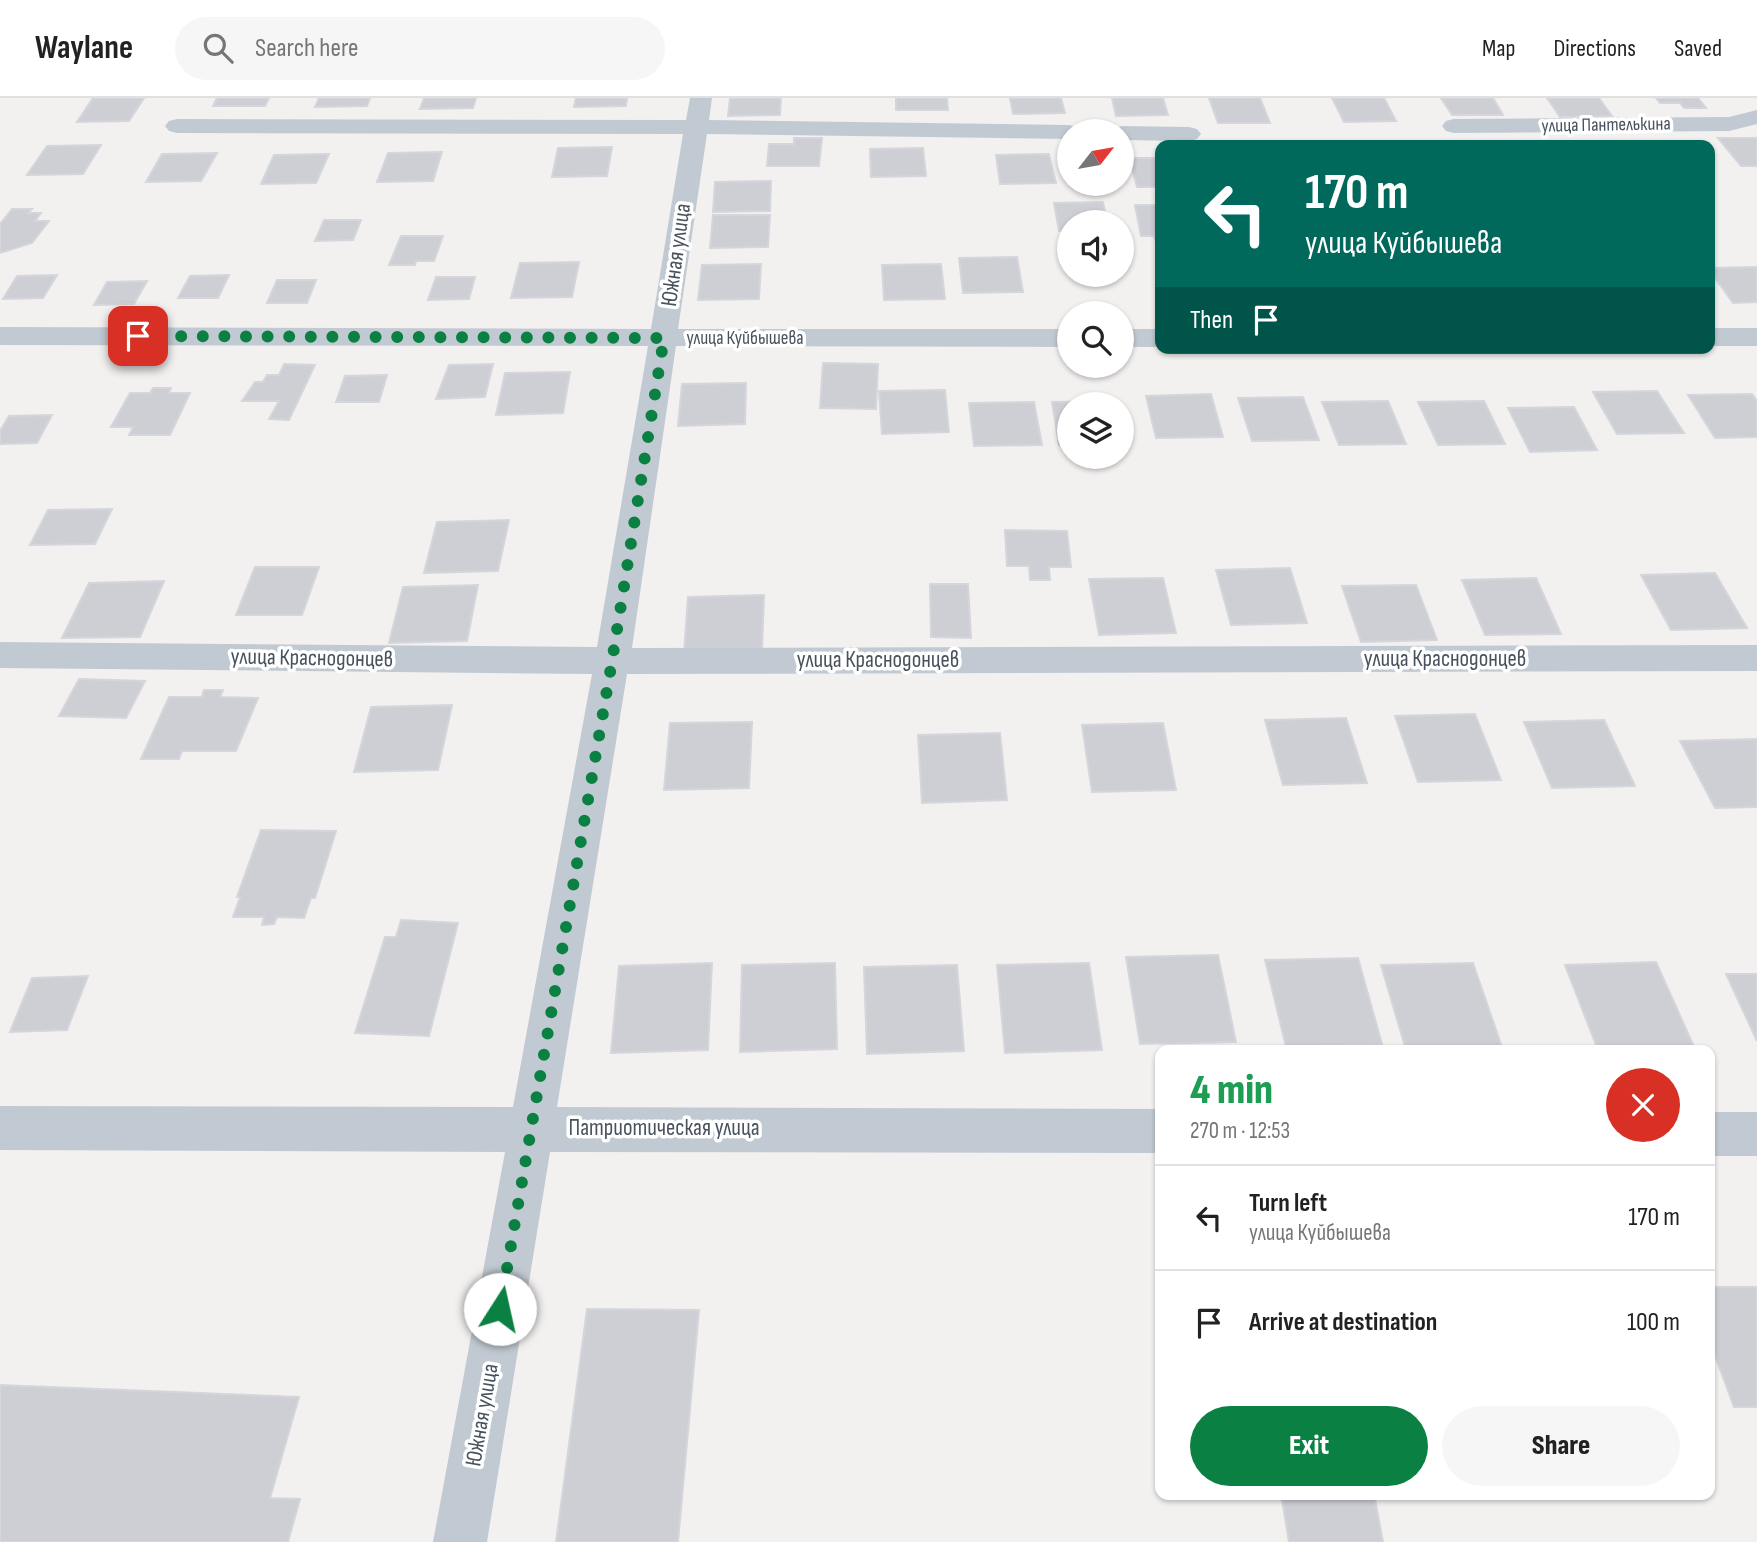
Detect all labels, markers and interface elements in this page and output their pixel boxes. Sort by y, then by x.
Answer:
search box [175,17,665,80]
text: Waylane [35,28,133,68]
icon: search [199,29,237,67]
text: Search here [255,33,358,64]
text: Map [1482,34,1515,63]
text: Directions [1553,34,1636,63]
text: Saved [1674,34,1722,63]
street label: улица Пантелькина [1541,112,1671,138]
north arrow [1057,119,1134,196]
map controls [1057,119,1134,469]
text: 170 m [1305,164,1409,223]
icon: left [1190,168,1281,259]
street label: Южная улица [655,202,697,308]
button: sound [1057,210,1134,287]
text: улица Куйбышева [1305,224,1502,263]
button: search [1057,301,1134,378]
icon: arrive [1247,301,1285,339]
text: Then [1190,305,1233,336]
pin [108,306,168,366]
icon: arrive [119,317,157,355]
street label: улица Куйбышева [686,327,804,350]
button: layers [1057,392,1134,469]
street label: улица Краснодонцев [230,643,394,673]
street label: улица Краснодонцев [1364,645,1526,673]
street label: улица Краснодонцев [797,646,959,674]
text: 4 min [1190,1065,1273,1116]
button: close [1606,1068,1680,1142]
street label: Патриотическая улица [568,1114,760,1142]
text: 270 m · 12:53 [1190,1117,1290,1145]
text: Turn left [1249,1188,1327,1219]
icon: left [1190,1199,1228,1237]
text: 170 m [1628,1202,1680,1233]
text: улица Куйбышева [1249,1219,1391,1247]
position arrow [463,1272,537,1346]
icon: arrive [1190,1304,1228,1342]
text: Arrive at destination [1249,1307,1437,1338]
text: 100 m [1627,1307,1680,1338]
street label: Южная улица [459,1361,505,1469]
button: Exit [1190,1406,1428,1486]
button: Share [1442,1406,1680,1486]

